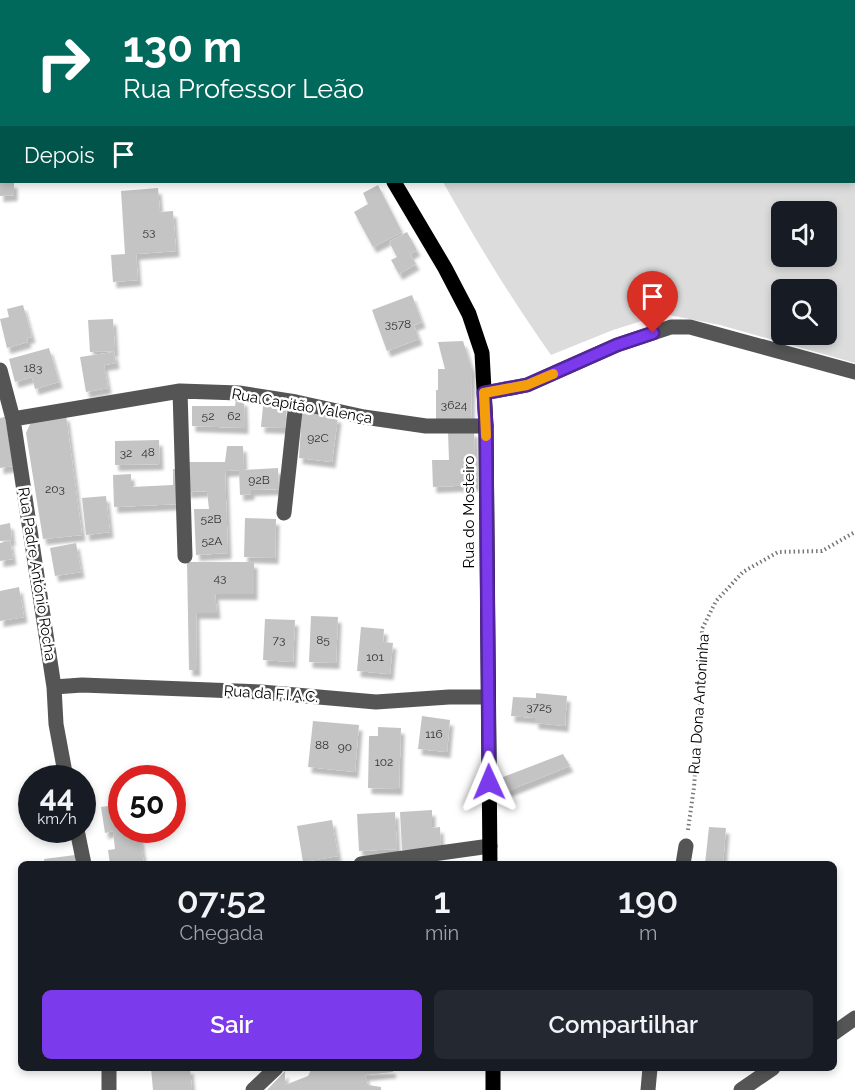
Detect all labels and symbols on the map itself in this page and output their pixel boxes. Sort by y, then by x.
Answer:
house number: 53 [143,225,155,239]
pin [627,271,678,333]
house number: 3578 [385,317,411,331]
house number: 183 [24,361,42,375]
street label: Rua Capitão Valença [230,385,374,427]
house number: 3624 [441,398,468,412]
house number: 52 [202,409,214,423]
house number: 62 [227,409,241,423]
house number: 92C [307,431,329,445]
house number: 48 [141,445,155,459]
house number: 32 [120,446,132,460]
street label: Rua do Mosteiro [460,456,478,568]
house number: 92B [248,473,270,487]
house number: 203 [45,482,65,496]
street label: Rua Padre António Rocha [14,486,60,662]
house number: 52B [201,512,221,526]
house number: 52A [202,534,222,548]
house number: 43 [214,571,226,585]
house number: 73 [273,633,285,647]
house number: 85 [316,633,330,647]
street label: Rua Dona Antoninha [685,633,713,775]
house number: 101 [366,650,384,664]
street label: Rua da F.I.A.C. [223,682,319,706]
house number: 3725 [526,700,552,714]
house number: 116 [425,727,443,741]
house number: 88 [315,738,329,752]
house number: 90 [338,740,352,754]
position arrow [457,750,521,814]
house number: 102 [375,755,393,769]
speed limit sign: 50 [108,765,186,843]

